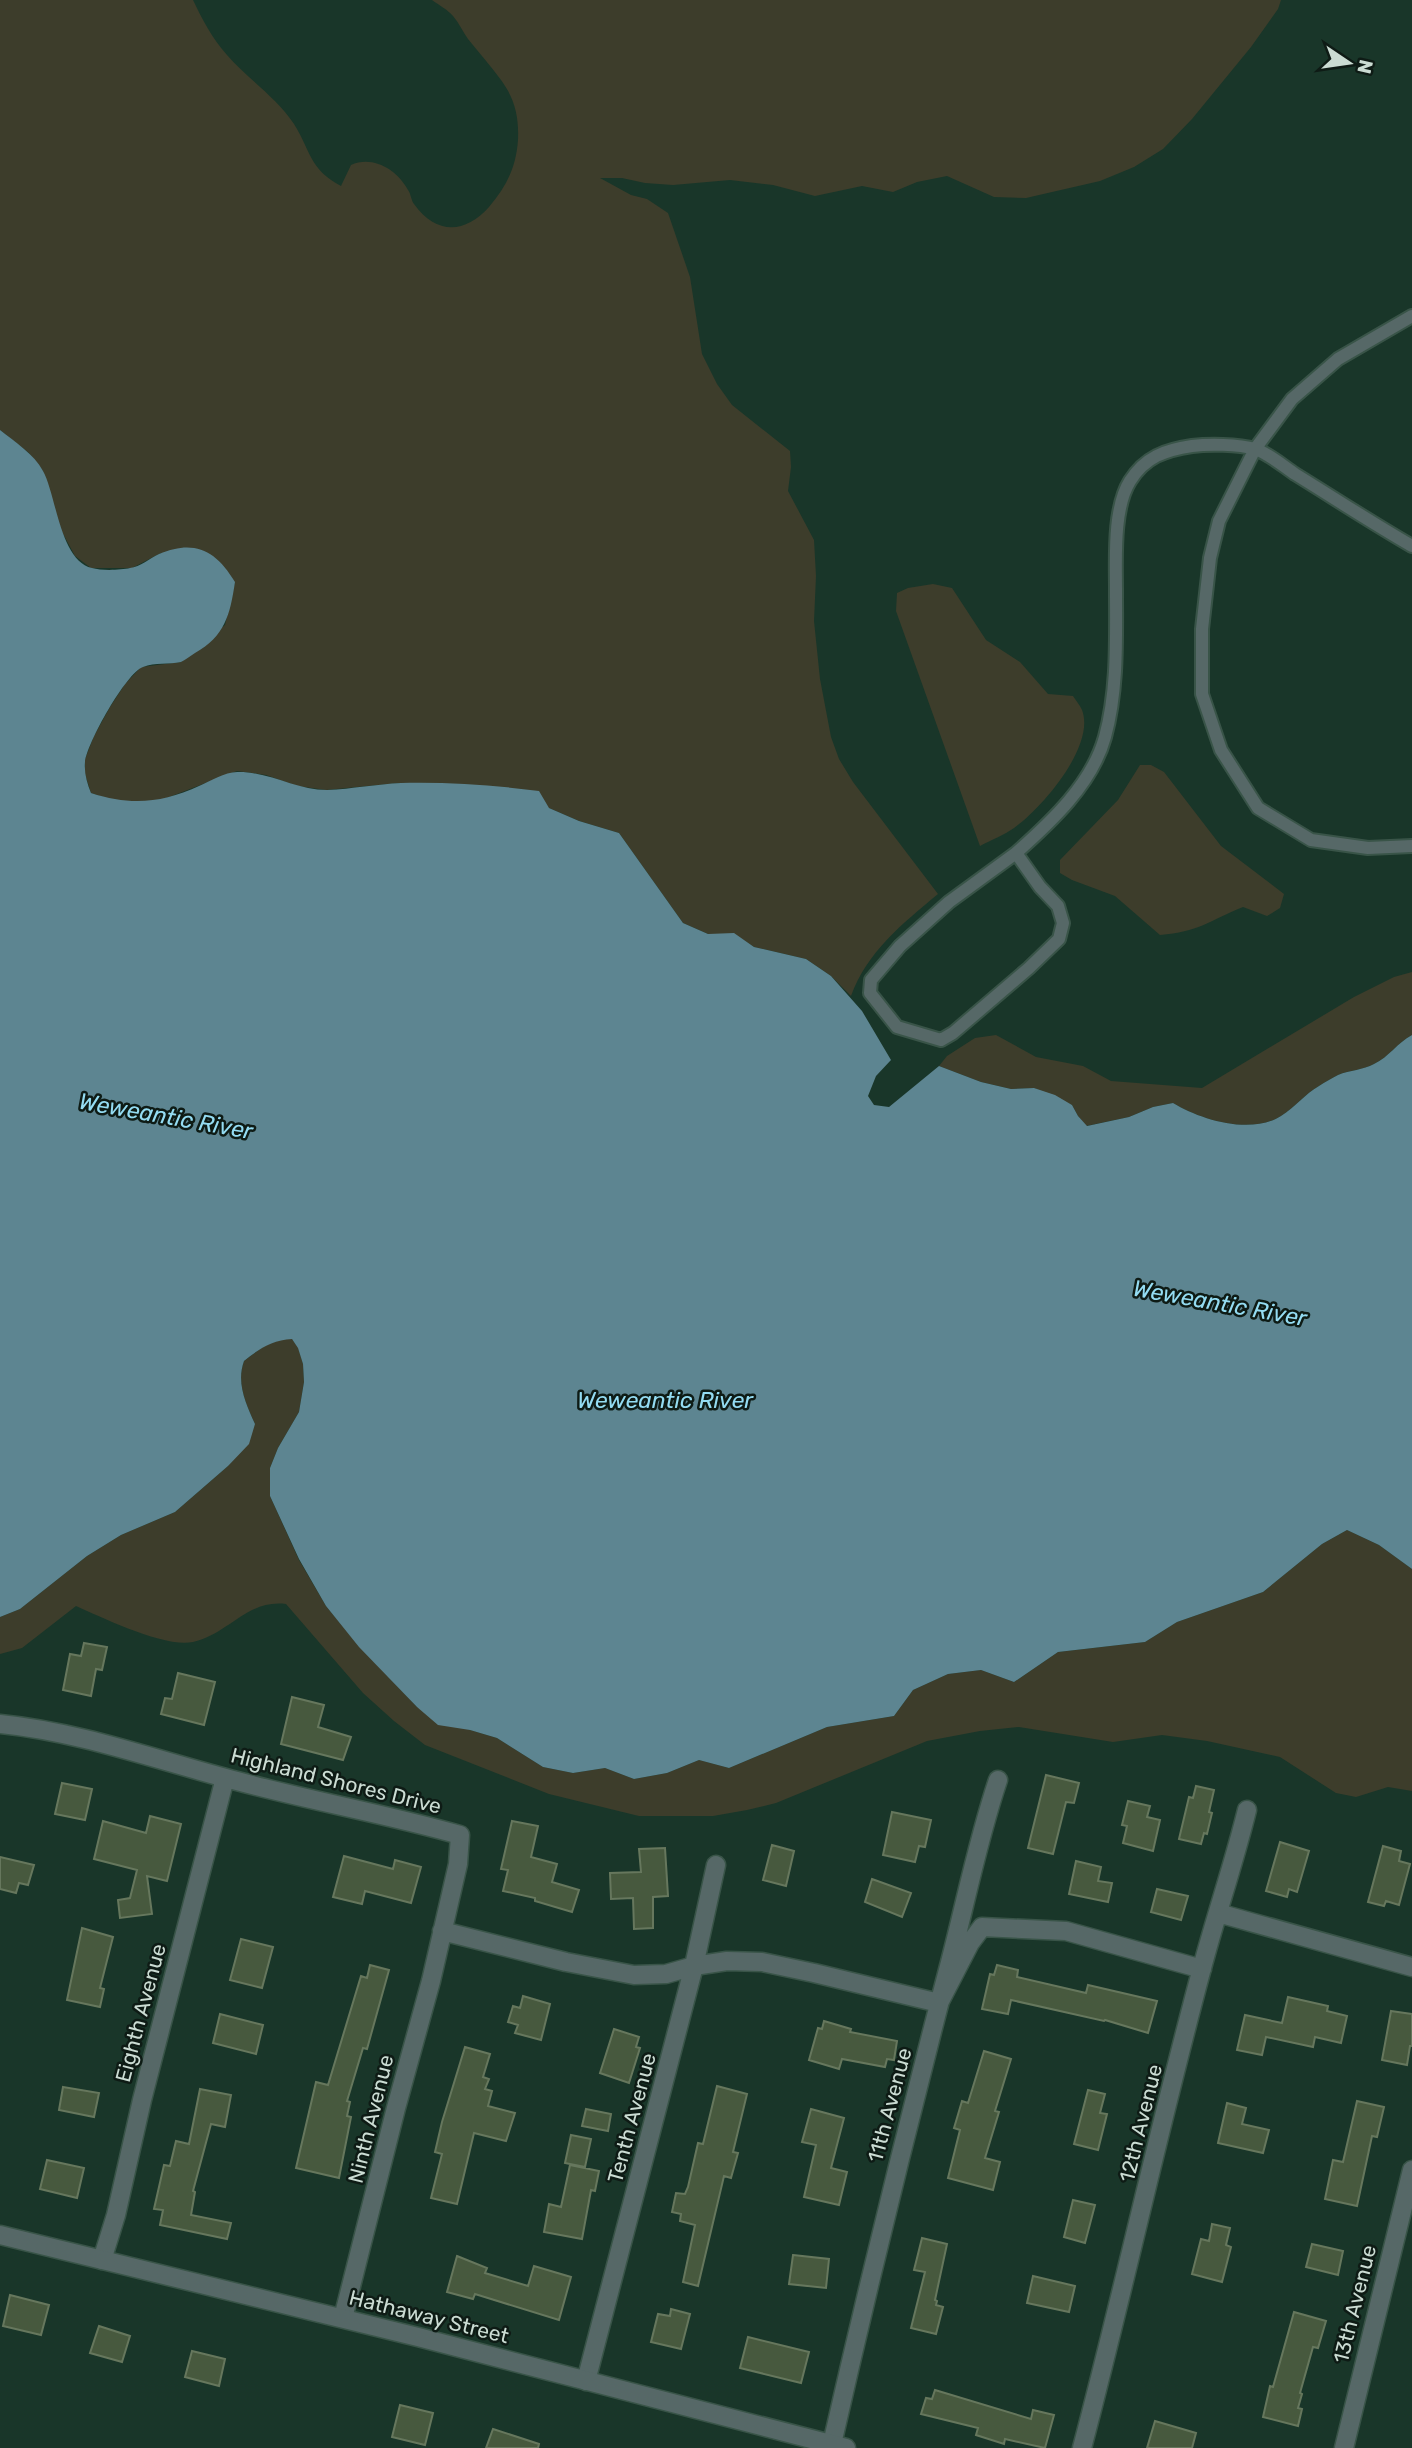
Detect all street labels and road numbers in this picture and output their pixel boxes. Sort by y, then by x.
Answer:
street label: Highland Shores Drive [228,1742,444,1819]
street label: Eighth Avenue [110,1941,171,2085]
street label: 11th Avenue [862,2045,917,2165]
street label: Tenth Avenue [602,2050,661,2186]
street label: Ninth Avenue [342,2052,399,2186]
street label: 12th Avenue [1114,2061,1167,2184]
street label: 13th Avenue [1328,2242,1381,2365]
street label: Hathaway Street [347,2285,512,2348]

